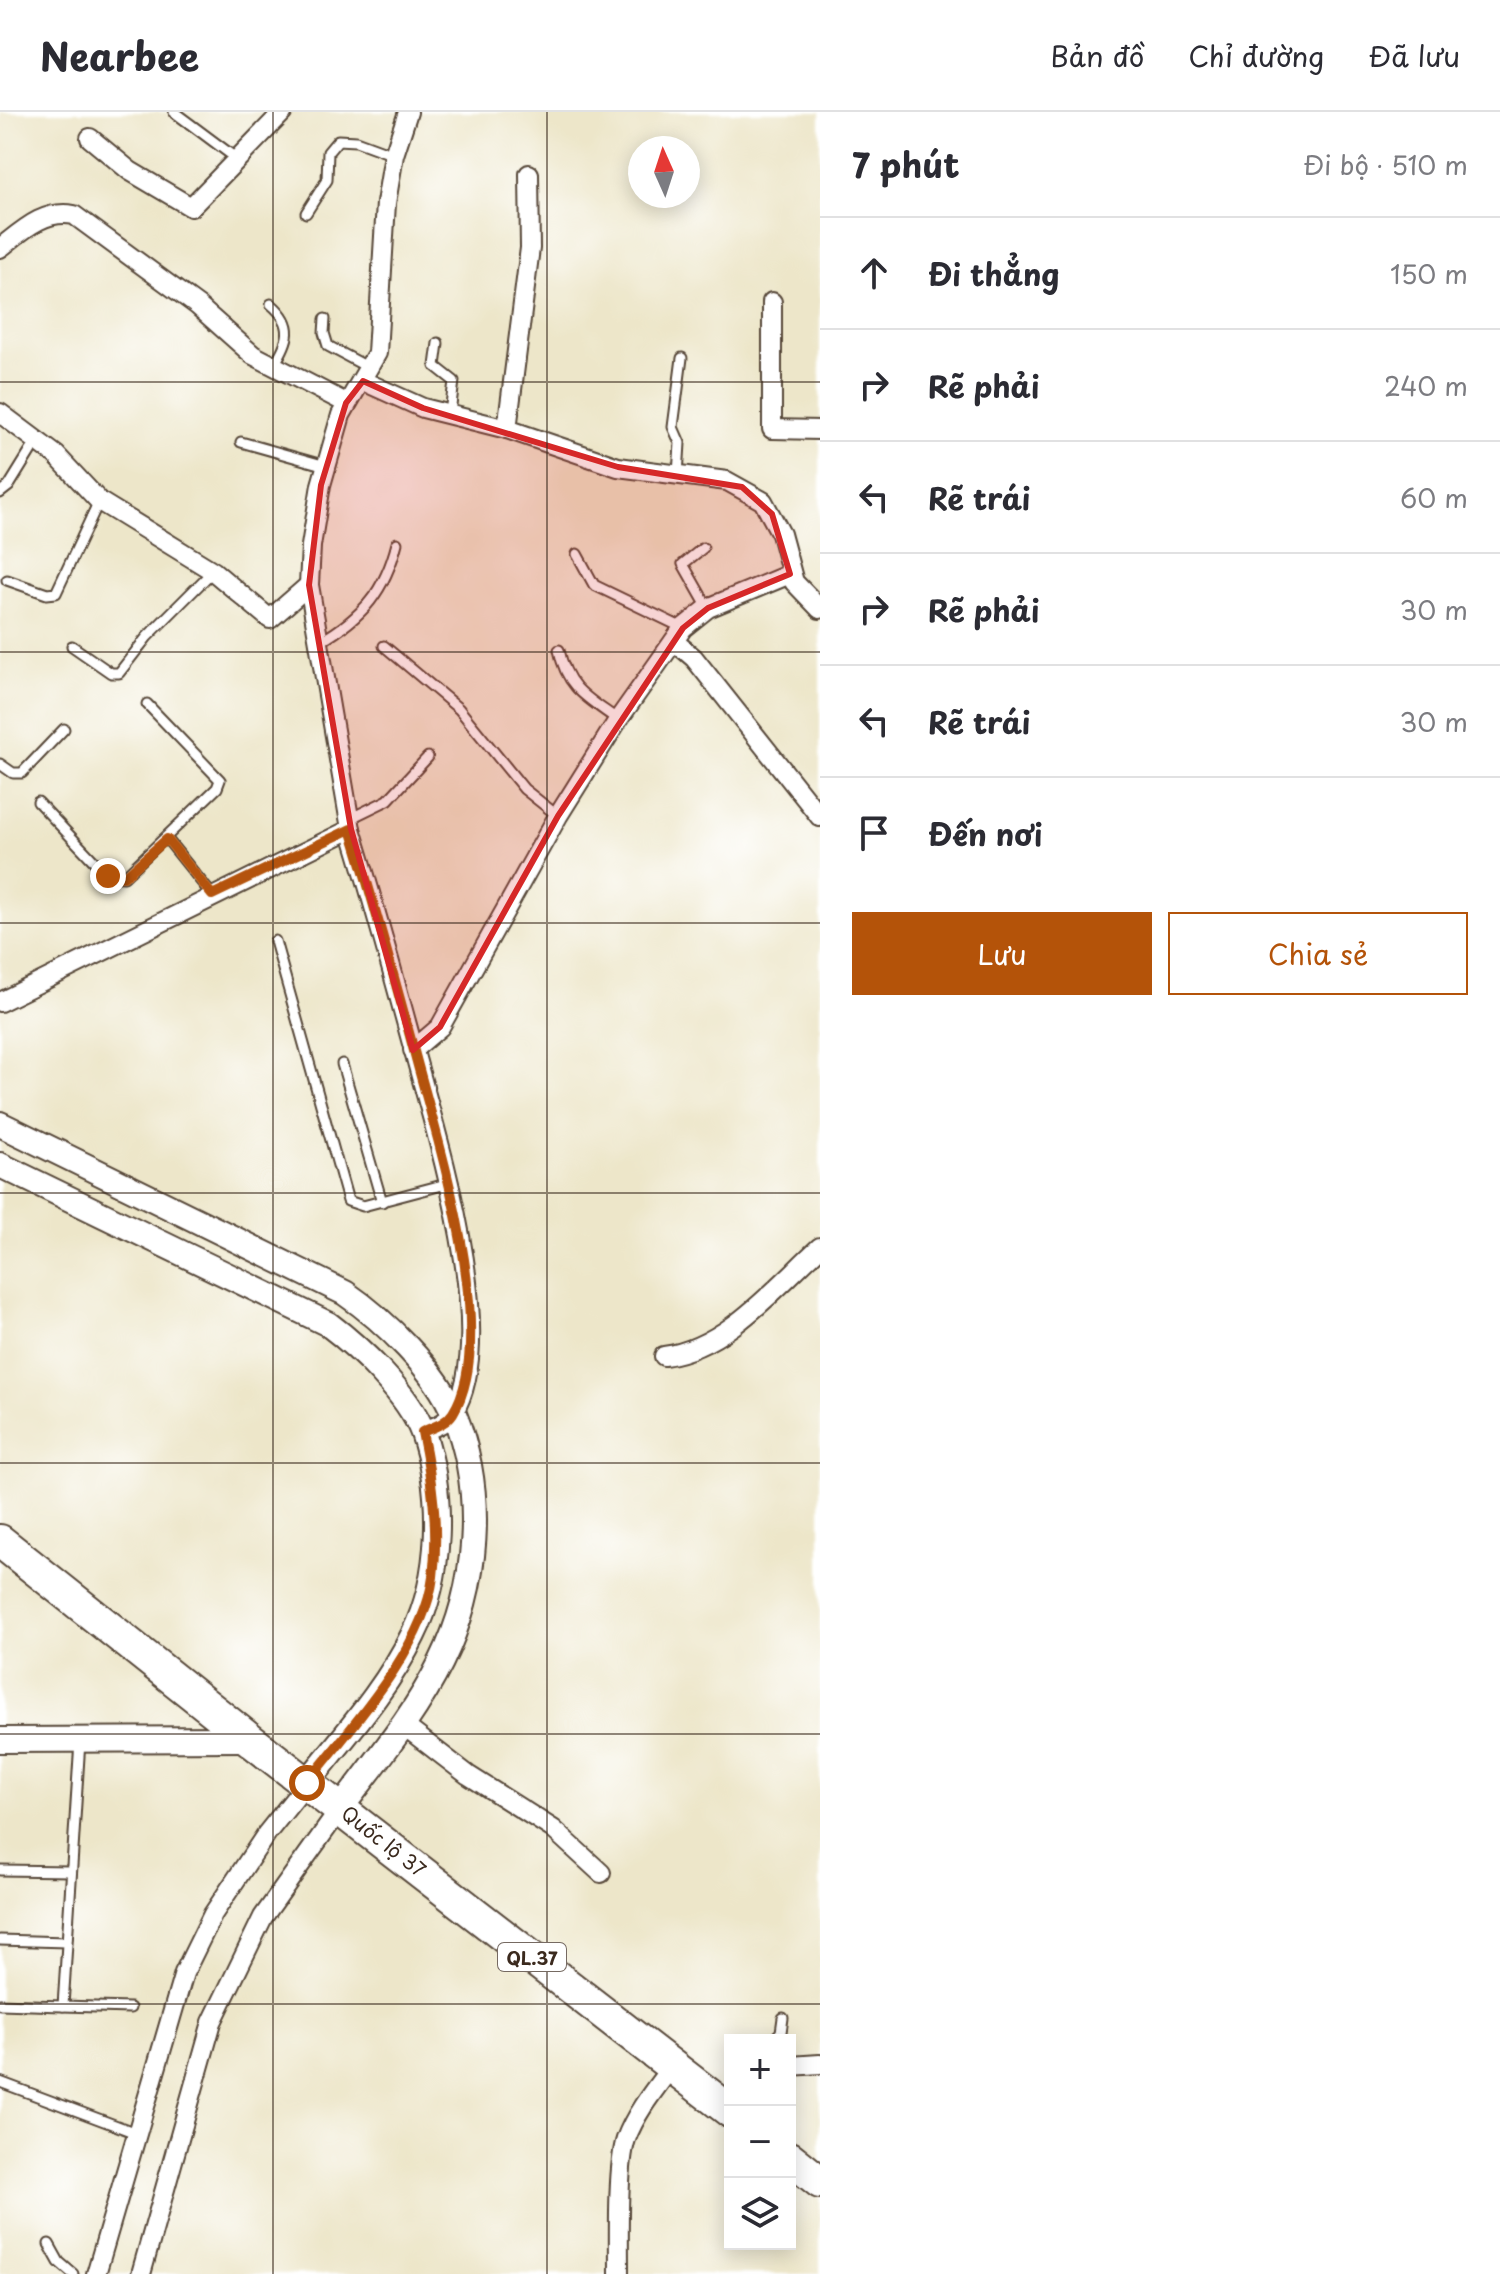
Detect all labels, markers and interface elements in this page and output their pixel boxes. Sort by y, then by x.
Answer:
text: Nearbee [40,27,199,84]
text: Bản đồ [1050,34,1144,77]
text: Chỉ đường [1188,34,1324,77]
text: Đã lưu [1368,34,1460,77]
north arrow [628,136,700,208]
text: 7 phút [852,138,960,190]
text: Đi bộ · 510 m [1303,145,1468,184]
icon: ahead [852,251,896,295]
text: Đi thẳng [928,251,1060,296]
text: 150 m [1390,254,1468,293]
icon: right [852,363,896,407]
text: Rẽ phải [928,363,1040,408]
text: 240 m [1384,366,1468,405]
icon: left [852,475,896,519]
text: Rẽ trái [928,475,1030,520]
text: 60 m [1400,478,1468,517]
icon: right [852,587,896,631]
text: Rẽ phải [928,587,1040,632]
text: 30 m [1400,590,1468,629]
icon: left [852,699,896,743]
text: Rẽ trái [928,699,1030,744]
text: 30 m [1400,702,1468,741]
icon: arrive [852,811,896,855]
text: Đến nơi [928,811,1043,856]
route end [90,858,126,894]
button: Lưu [852,912,1152,995]
button: Chia sẻ [1168,912,1468,995]
route start [289,1765,325,1801]
street label: Quốc lộ 37 [335,1798,433,1884]
road number: QL.37 [498,1943,566,1971]
map controls [724,2034,796,2250]
button: + [724,2034,796,2106]
button: − [724,2106,796,2178]
button: layers [724,2178,796,2250]

